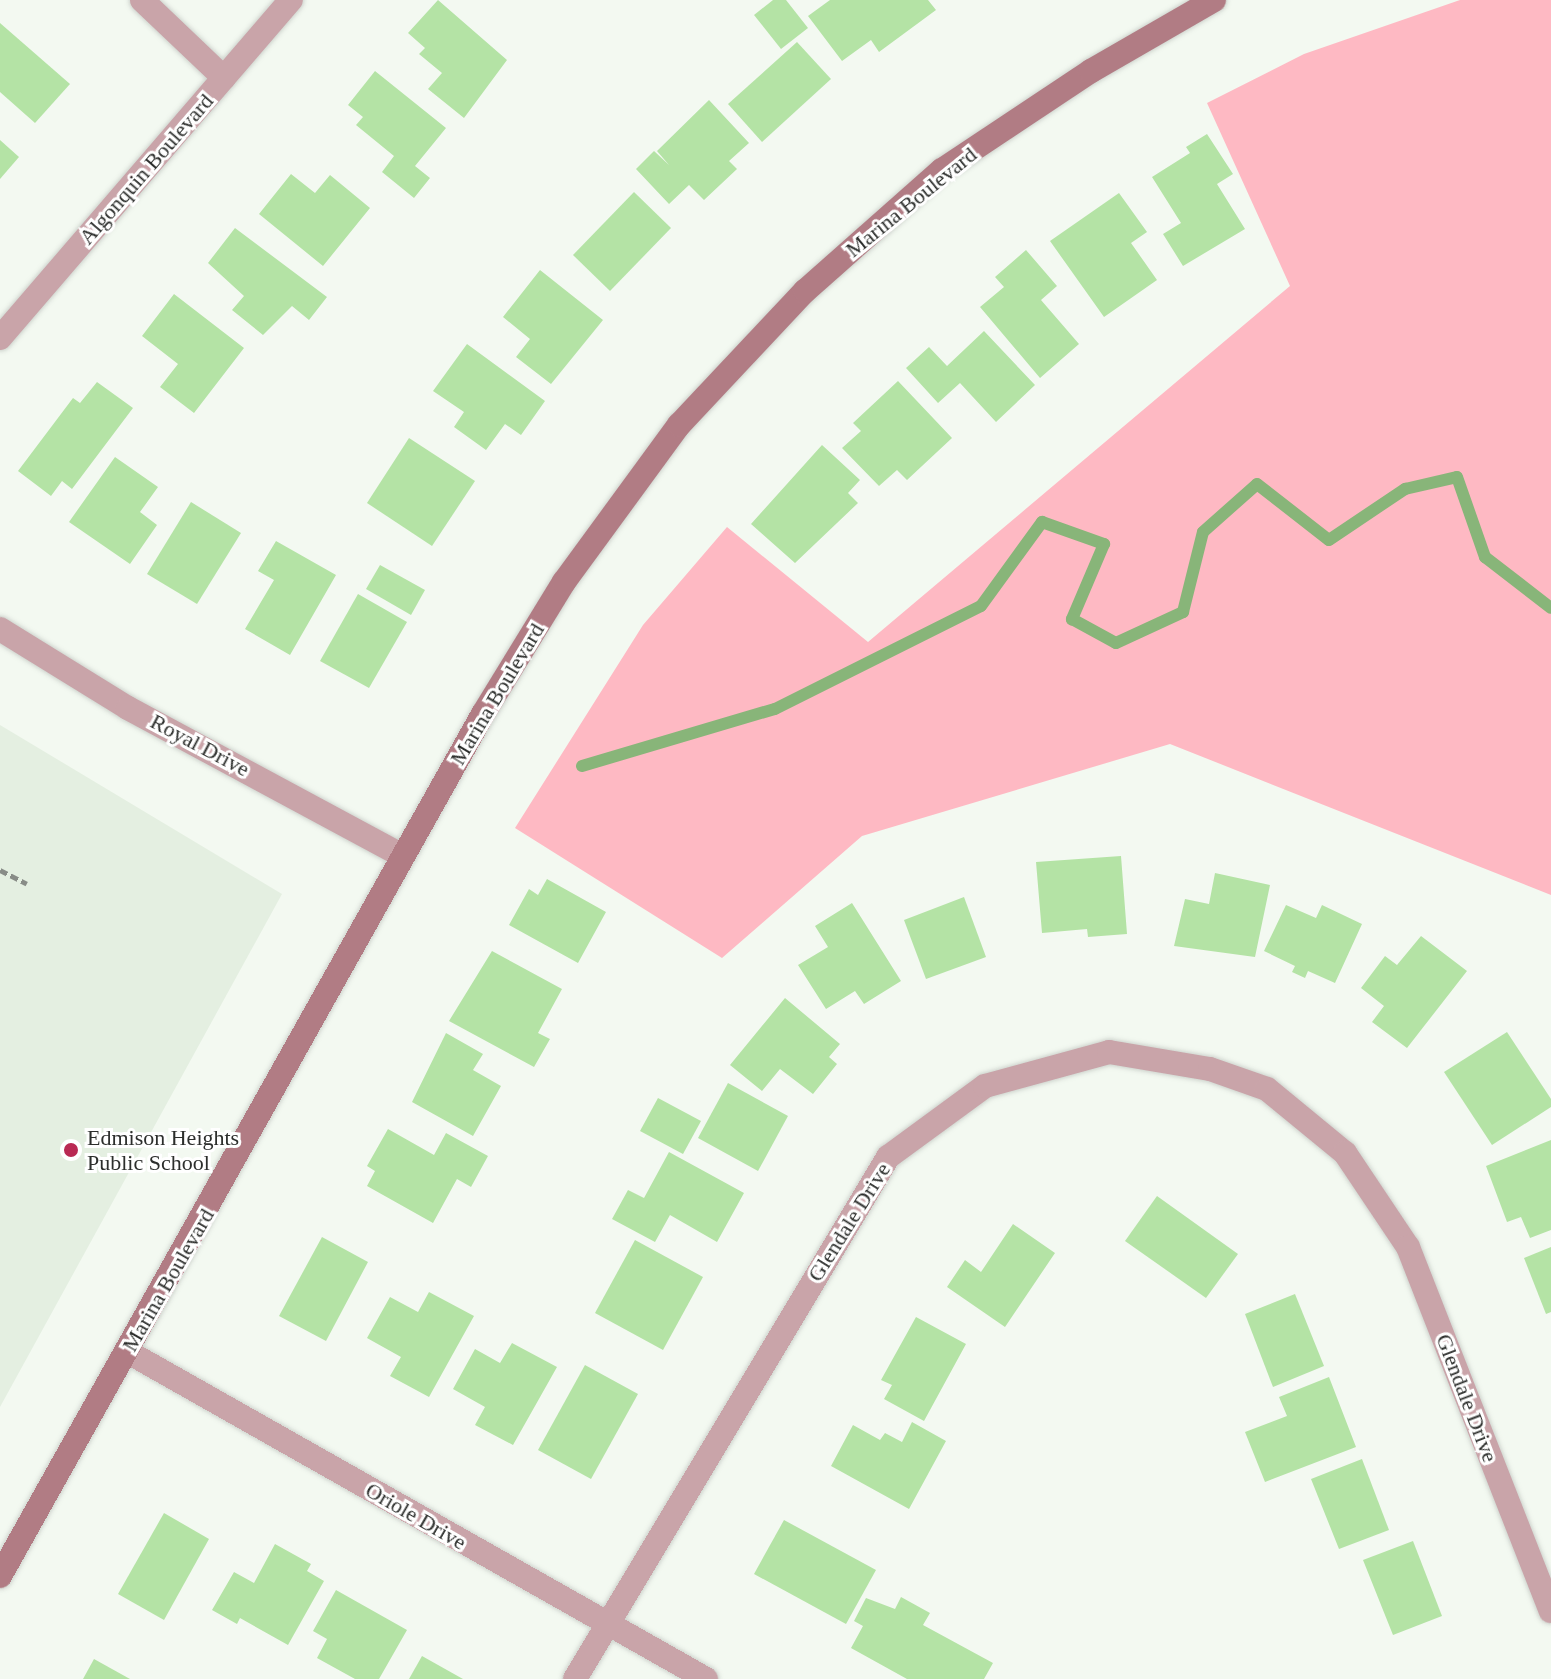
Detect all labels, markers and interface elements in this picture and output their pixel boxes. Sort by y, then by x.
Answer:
street label: Algonquin Boulevard [73,88,219,250]
street label: Marina Boulevard [840,141,982,263]
street label: Marina Boulevard [444,618,550,770]
street label: Royal Drive [146,708,254,782]
place label: Edmison Heights Public School [87,1124,239,1176]
marker: Edmison Heights Public School [62,1141,80,1159]
street label: Glendale Drive [802,1158,896,1286]
street label: Marina Boulevard [116,1204,220,1356]
street label: Glendale Drive [1430,1330,1504,1466]
street label: Oriole Drive [361,1477,471,1555]

